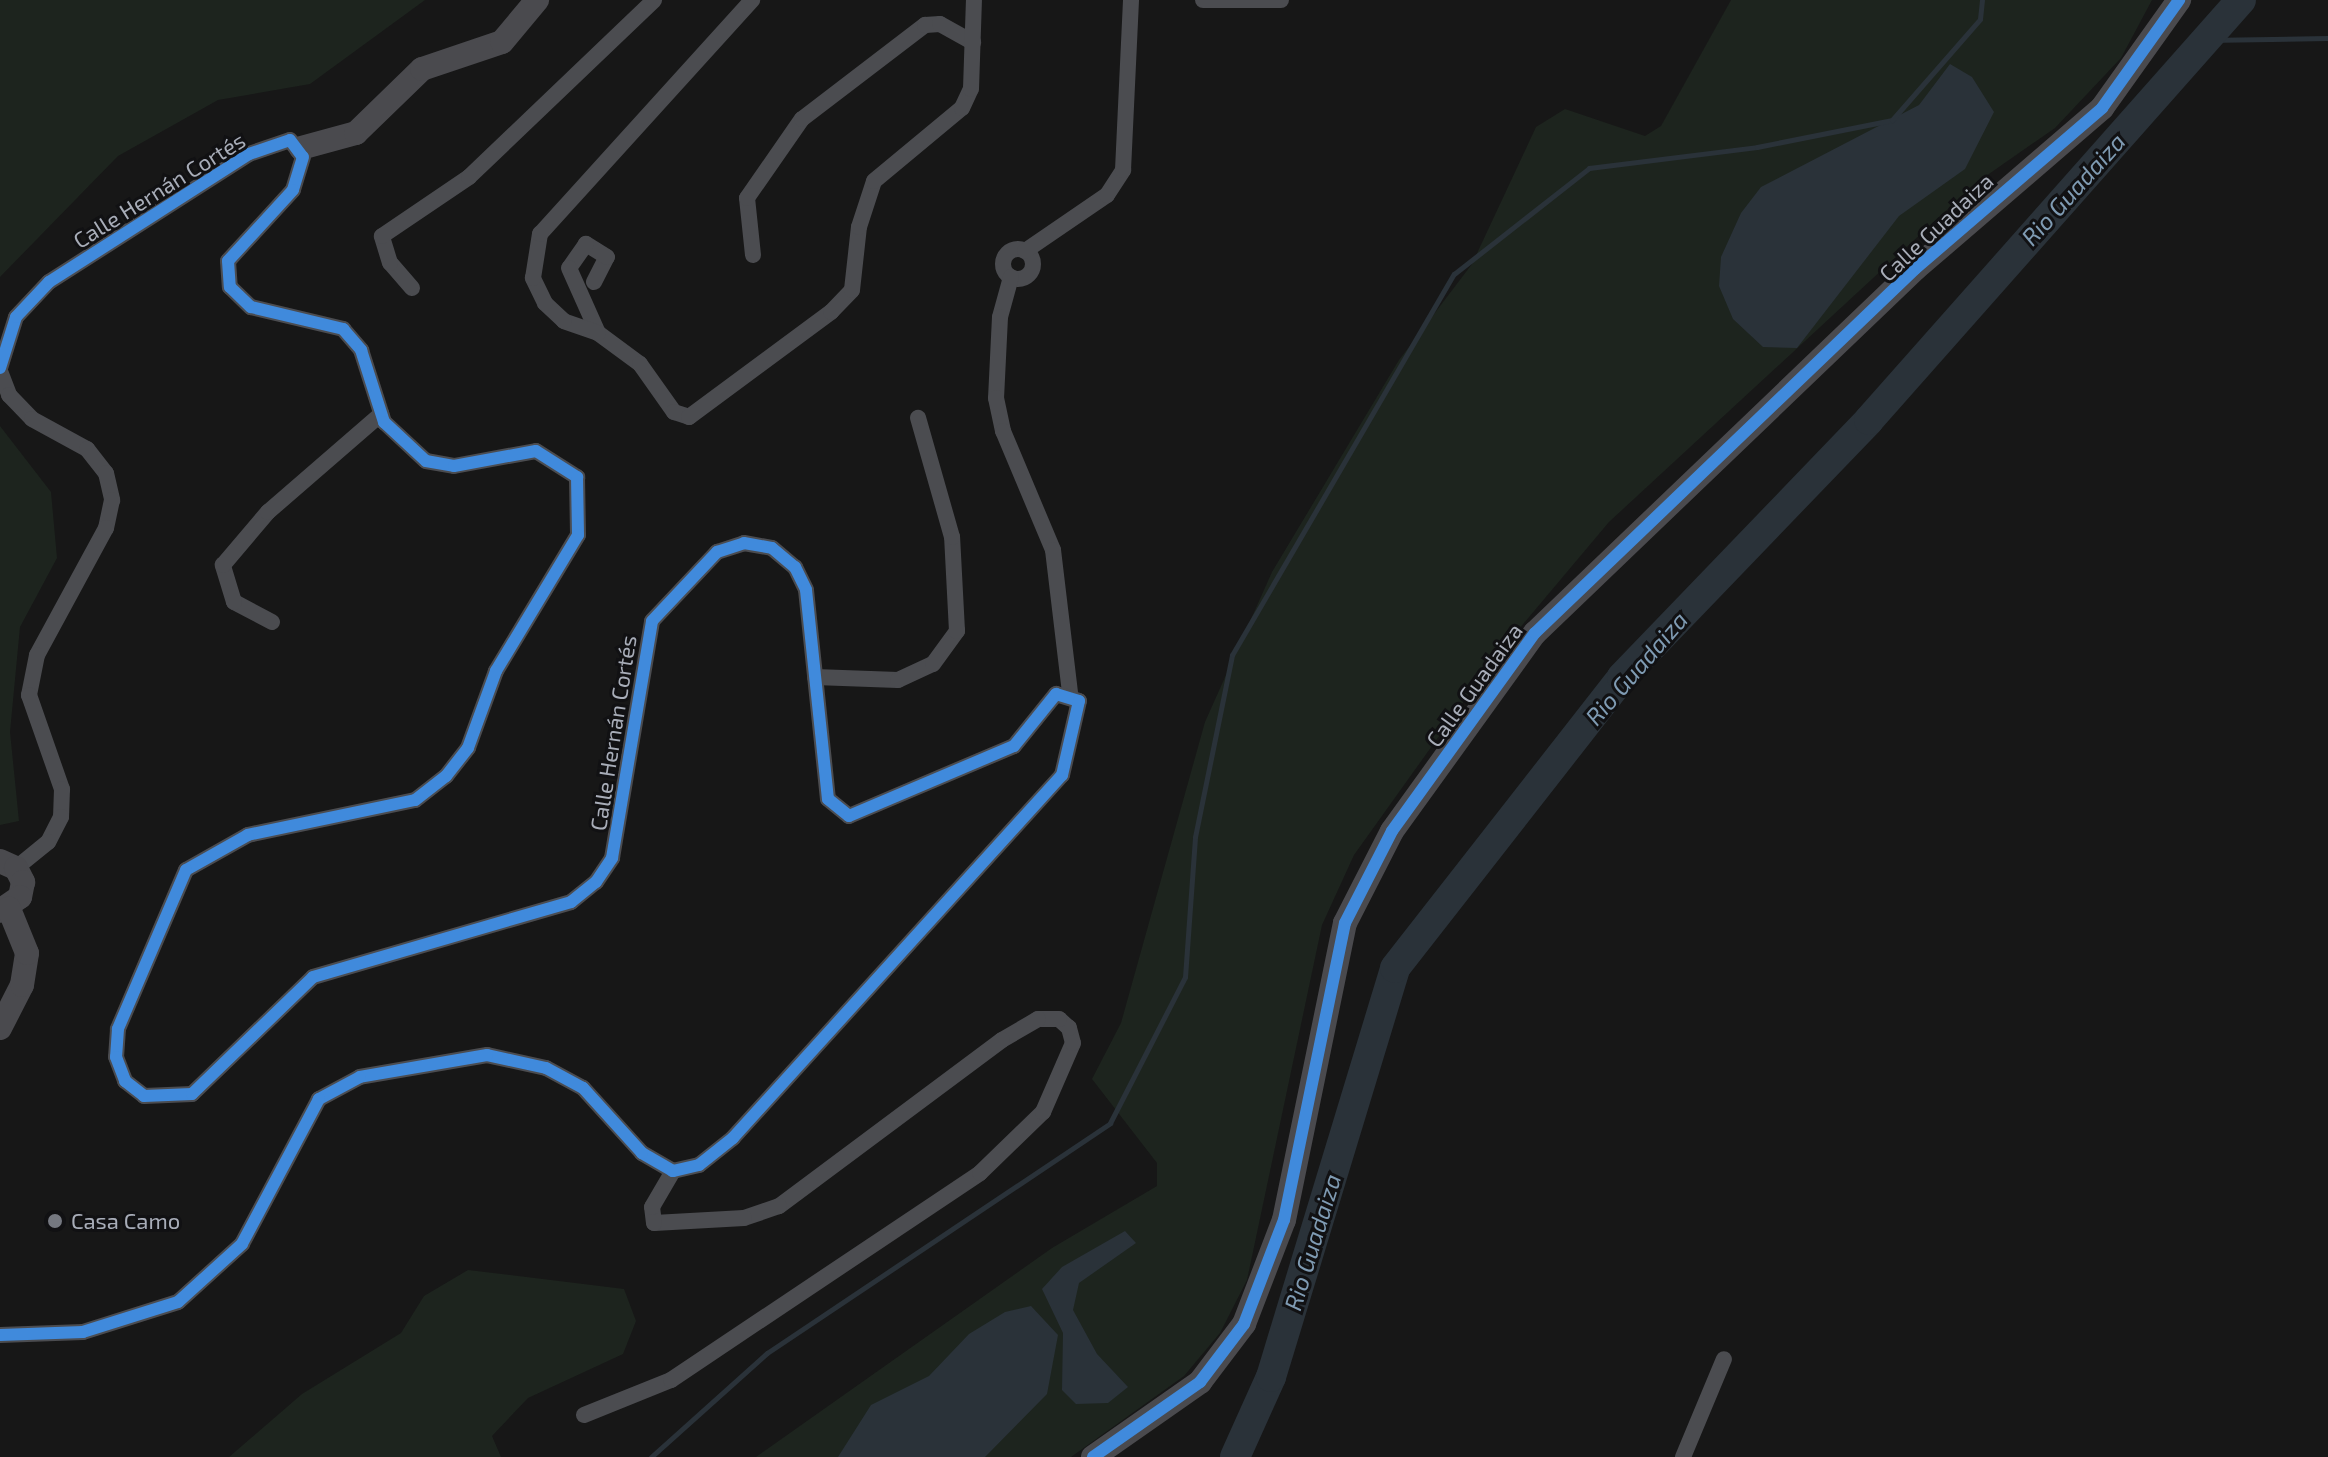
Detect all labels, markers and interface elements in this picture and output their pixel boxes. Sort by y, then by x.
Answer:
street label: Calle Hernán Cortés [68,126,250,254]
water label: Rio Guadaiza [2015,127,2131,251]
street label: Calle Guadaiza [1874,167,1998,287]
water label: Rio Guadaiza [1579,605,1693,731]
street label: Calle Guadaiza [1420,618,1528,752]
street label: Calle Hernán Cortés [585,633,641,833]
water label: Rio Guadaiza [1278,1170,1346,1314]
place label: Casa Camo [71,1208,180,1234]
marker: Casa Camo [46,1212,64,1230]

